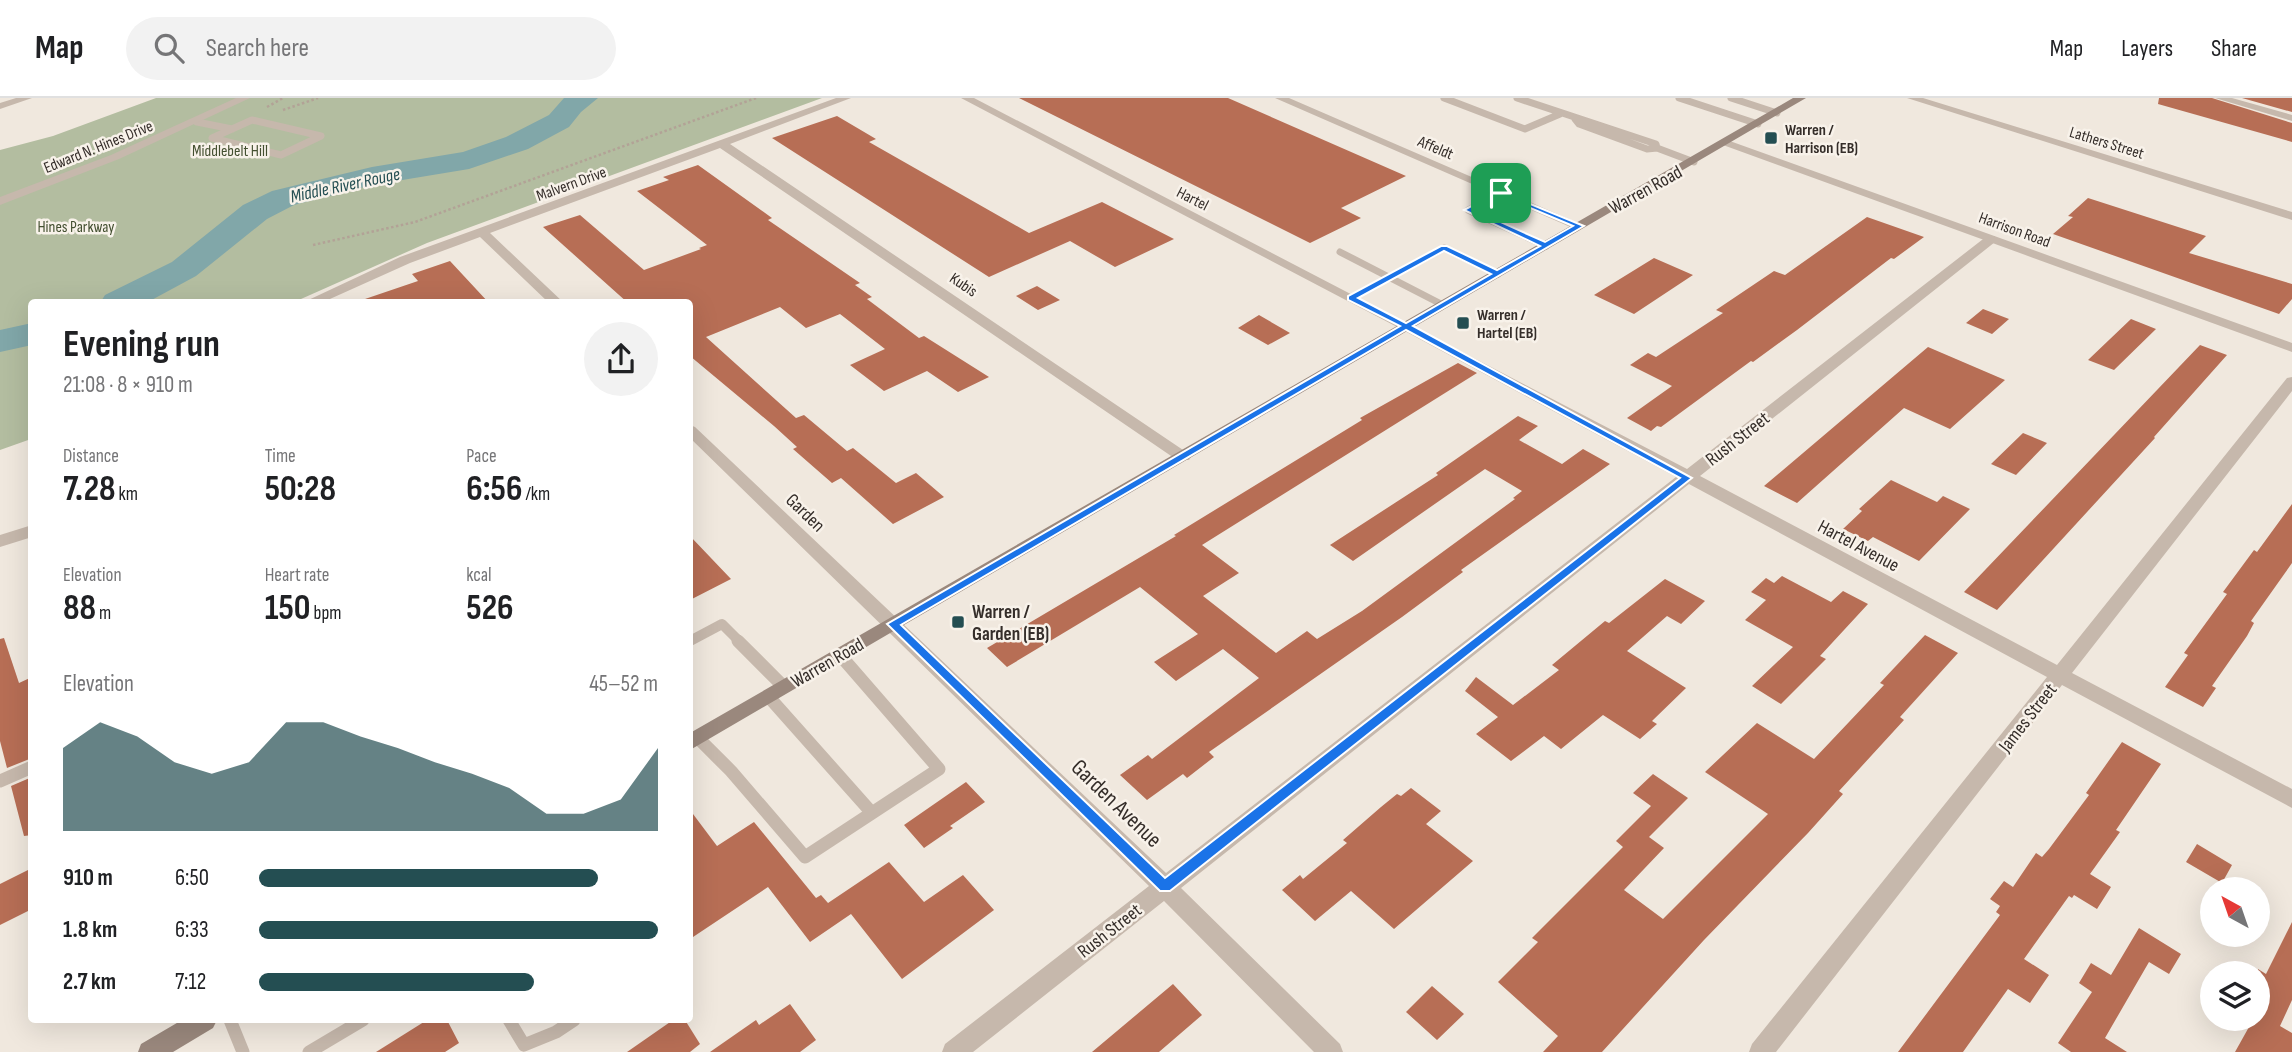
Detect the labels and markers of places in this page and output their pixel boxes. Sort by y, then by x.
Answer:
place label: Warren / Harrison (EB) [1785,121,1858,158]
marker: Warren / Harrison (EB) [1763,130,1779,146]
pin [1471,163,1531,223]
place label: Warren / Hartel (EB) [1477,306,1537,343]
marker: Warren / Hartel (EB) [1455,315,1471,331]
place label: Warren / Garden (EB) [972,601,1049,646]
marker: Warren / Garden (EB) [950,614,966,630]

